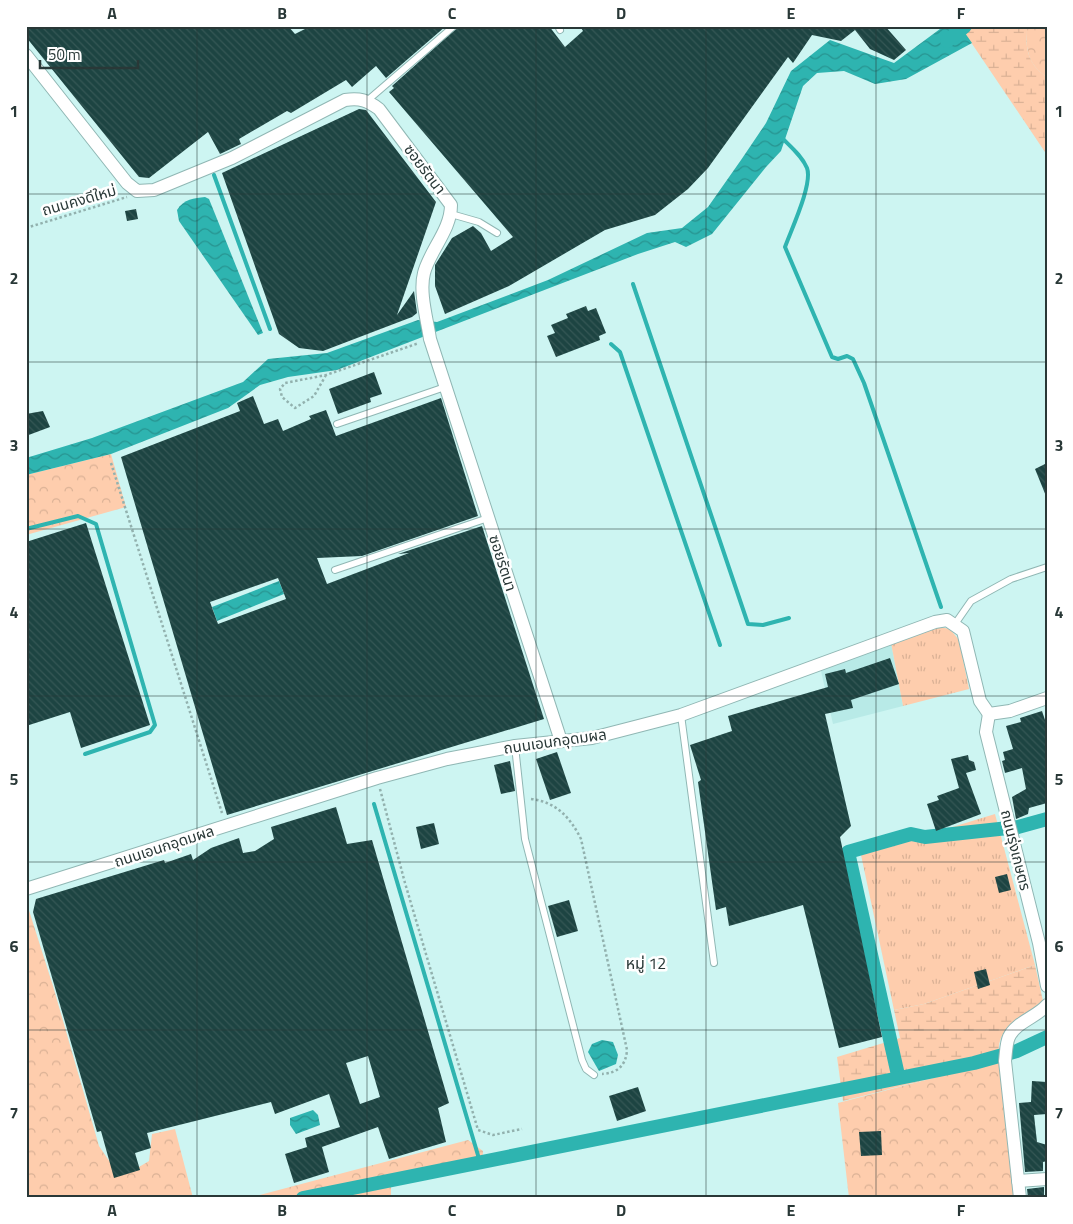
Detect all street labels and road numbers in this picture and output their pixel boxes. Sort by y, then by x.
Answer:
street label: ซอยรัตนา [398,139,452,199]
street label: ถนนคงดีใหม่ [39,178,119,222]
street label: ซอยรัตนา [483,532,523,594]
street label: ถนนเอนกอุดมผล [502,722,608,760]
street label: ถนนรุ่งเกษตร [995,807,1037,893]
street label: ถนนเอนกอุดมผล [111,819,217,873]

